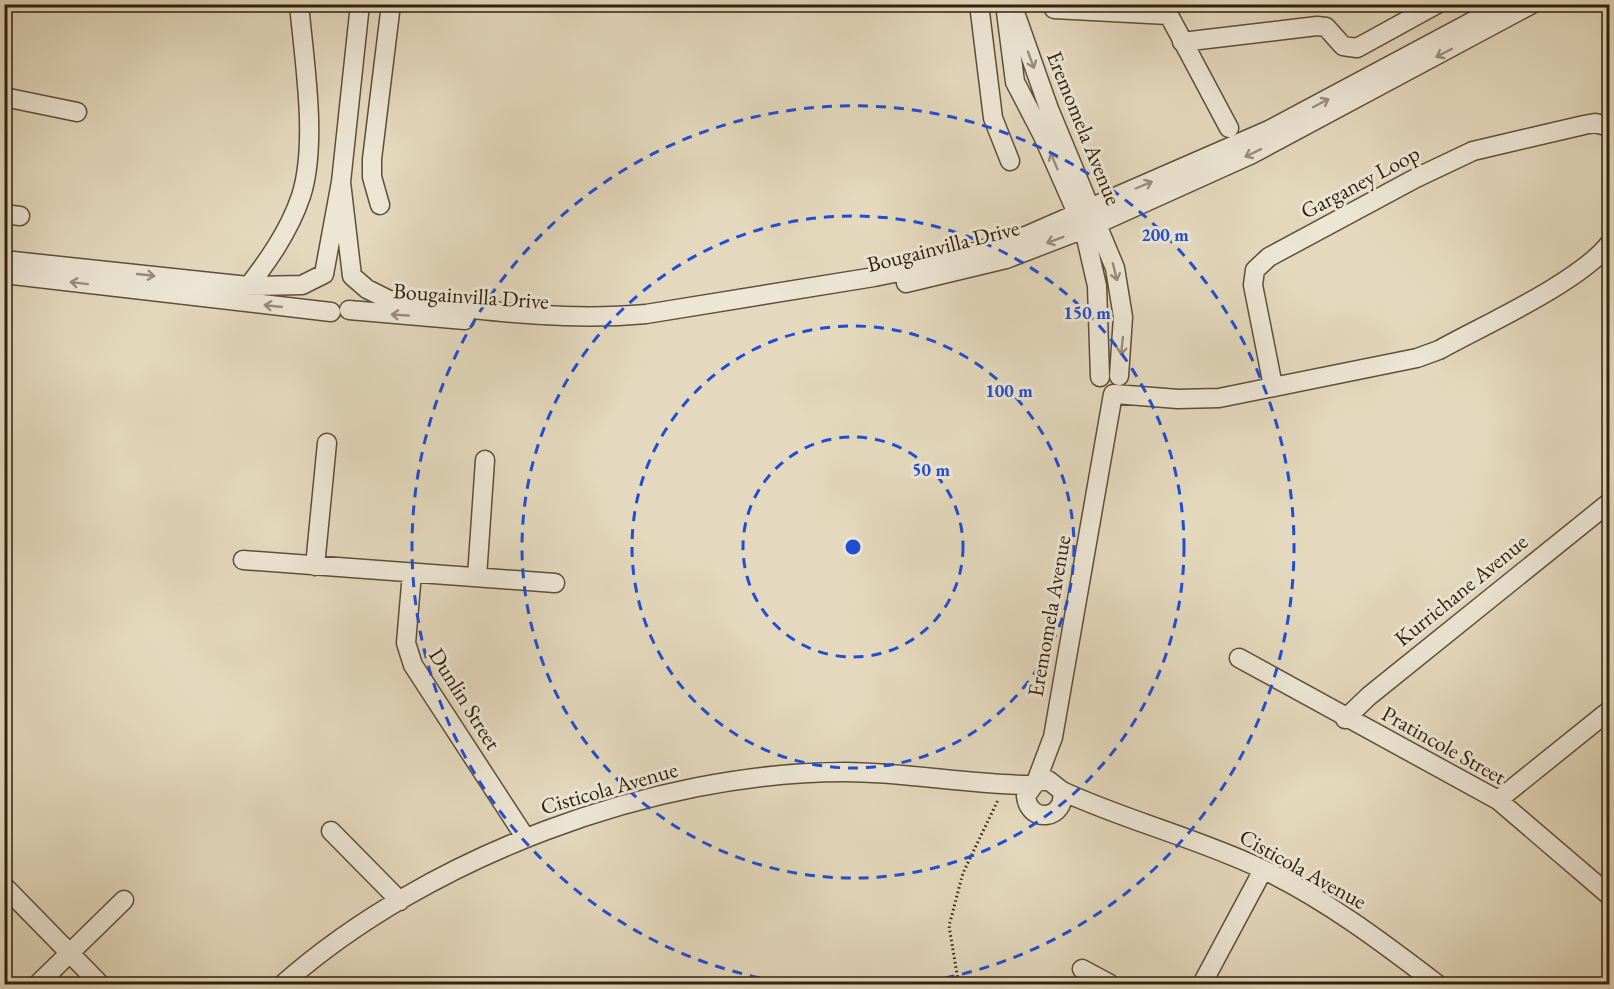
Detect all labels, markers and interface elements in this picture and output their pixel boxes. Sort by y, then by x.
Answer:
street label: Eremomela Avenue [1040,47,1128,210]
one-way arrow [1436,48,1454,59]
one-way arrow [1026,50,1037,68]
one-way arrow [1312,97,1329,109]
street label: Garganey Loop [1295,138,1425,226]
one-way arrow [1244,148,1262,160]
one-way arrow [1048,152,1059,170]
one-way arrow [1135,179,1153,191]
street label: Bougainvilla Drive [864,213,1023,279]
text: 200 m [1141,223,1189,246]
one-way arrow [1046,235,1065,246]
one-way arrow [1109,262,1121,281]
one-way arrow [136,270,156,281]
street label: Bougainvilla Drive [392,276,550,316]
one-way arrow [70,277,90,288]
one-way arrow [263,300,283,311]
text: 150 m [1063,301,1111,324]
one-way arrow [390,309,410,320]
one-way arrow [1116,336,1127,356]
text: 100 m [985,379,1033,402]
text: 50 m [912,458,950,481]
street label: Kurrichane Avenue [1388,527,1534,653]
street label: Eremomela Avenue [1021,532,1078,699]
centre of rings [843,537,863,557]
street label: Dunlin Street [422,643,508,755]
street label: Pratincole Street [1377,699,1511,791]
street label: Cisticola Avenue [537,755,681,821]
street label: Cisticola Avenue [1234,822,1372,916]

